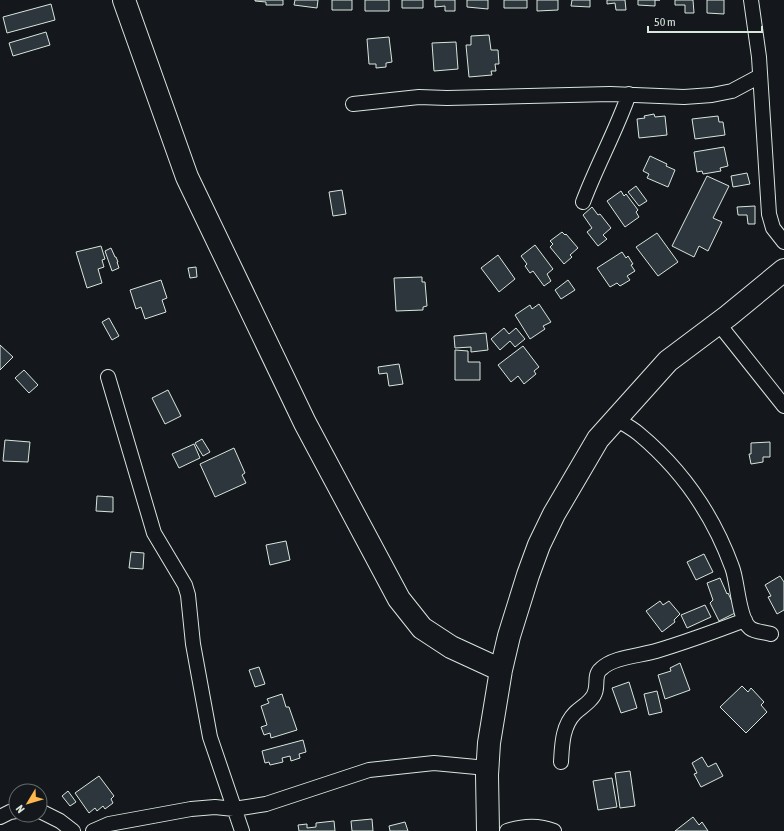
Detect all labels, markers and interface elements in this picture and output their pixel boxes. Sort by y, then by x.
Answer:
scale bar [648,8,762,34]
text: 50 m [654,15,676,29]
north arrow [8,783,48,823]
text: N [13,803,27,815]

